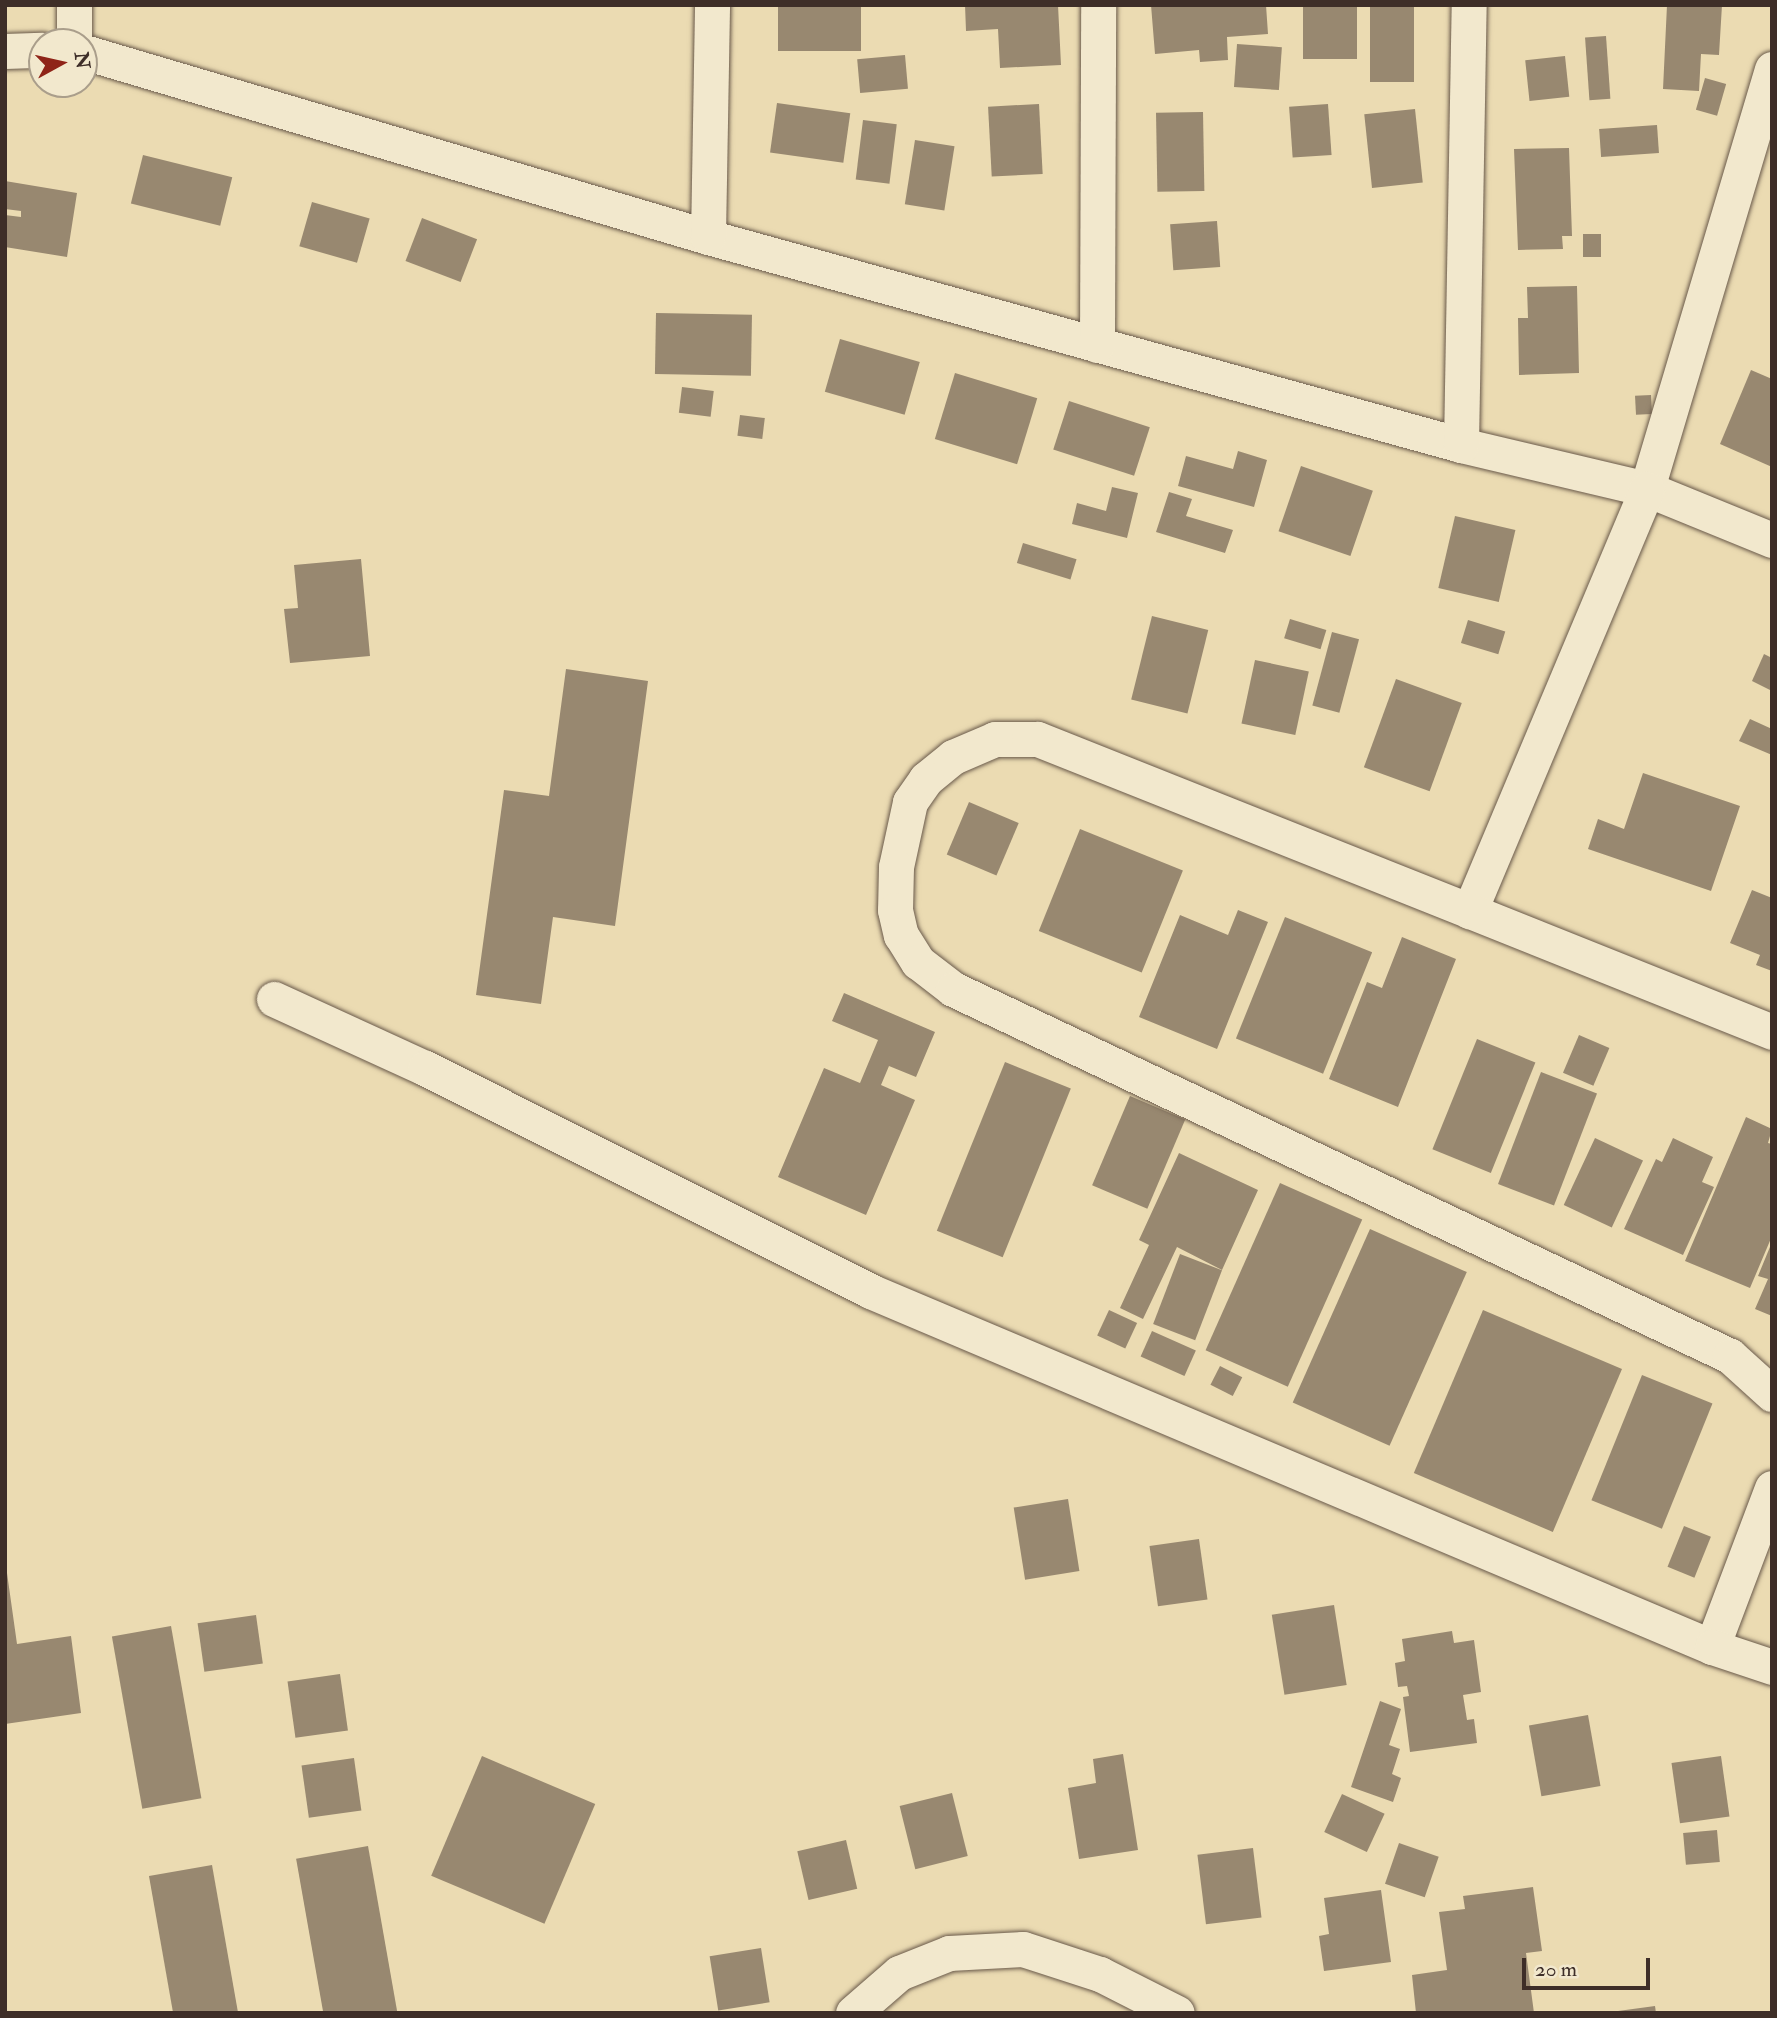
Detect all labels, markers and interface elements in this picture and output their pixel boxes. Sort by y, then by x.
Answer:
north arrow [28,28,98,98]
text: N [69,50,95,70]
scale bar [1525,1944,1653,1988]
text: 20 m [1535,1956,1577,1983]

